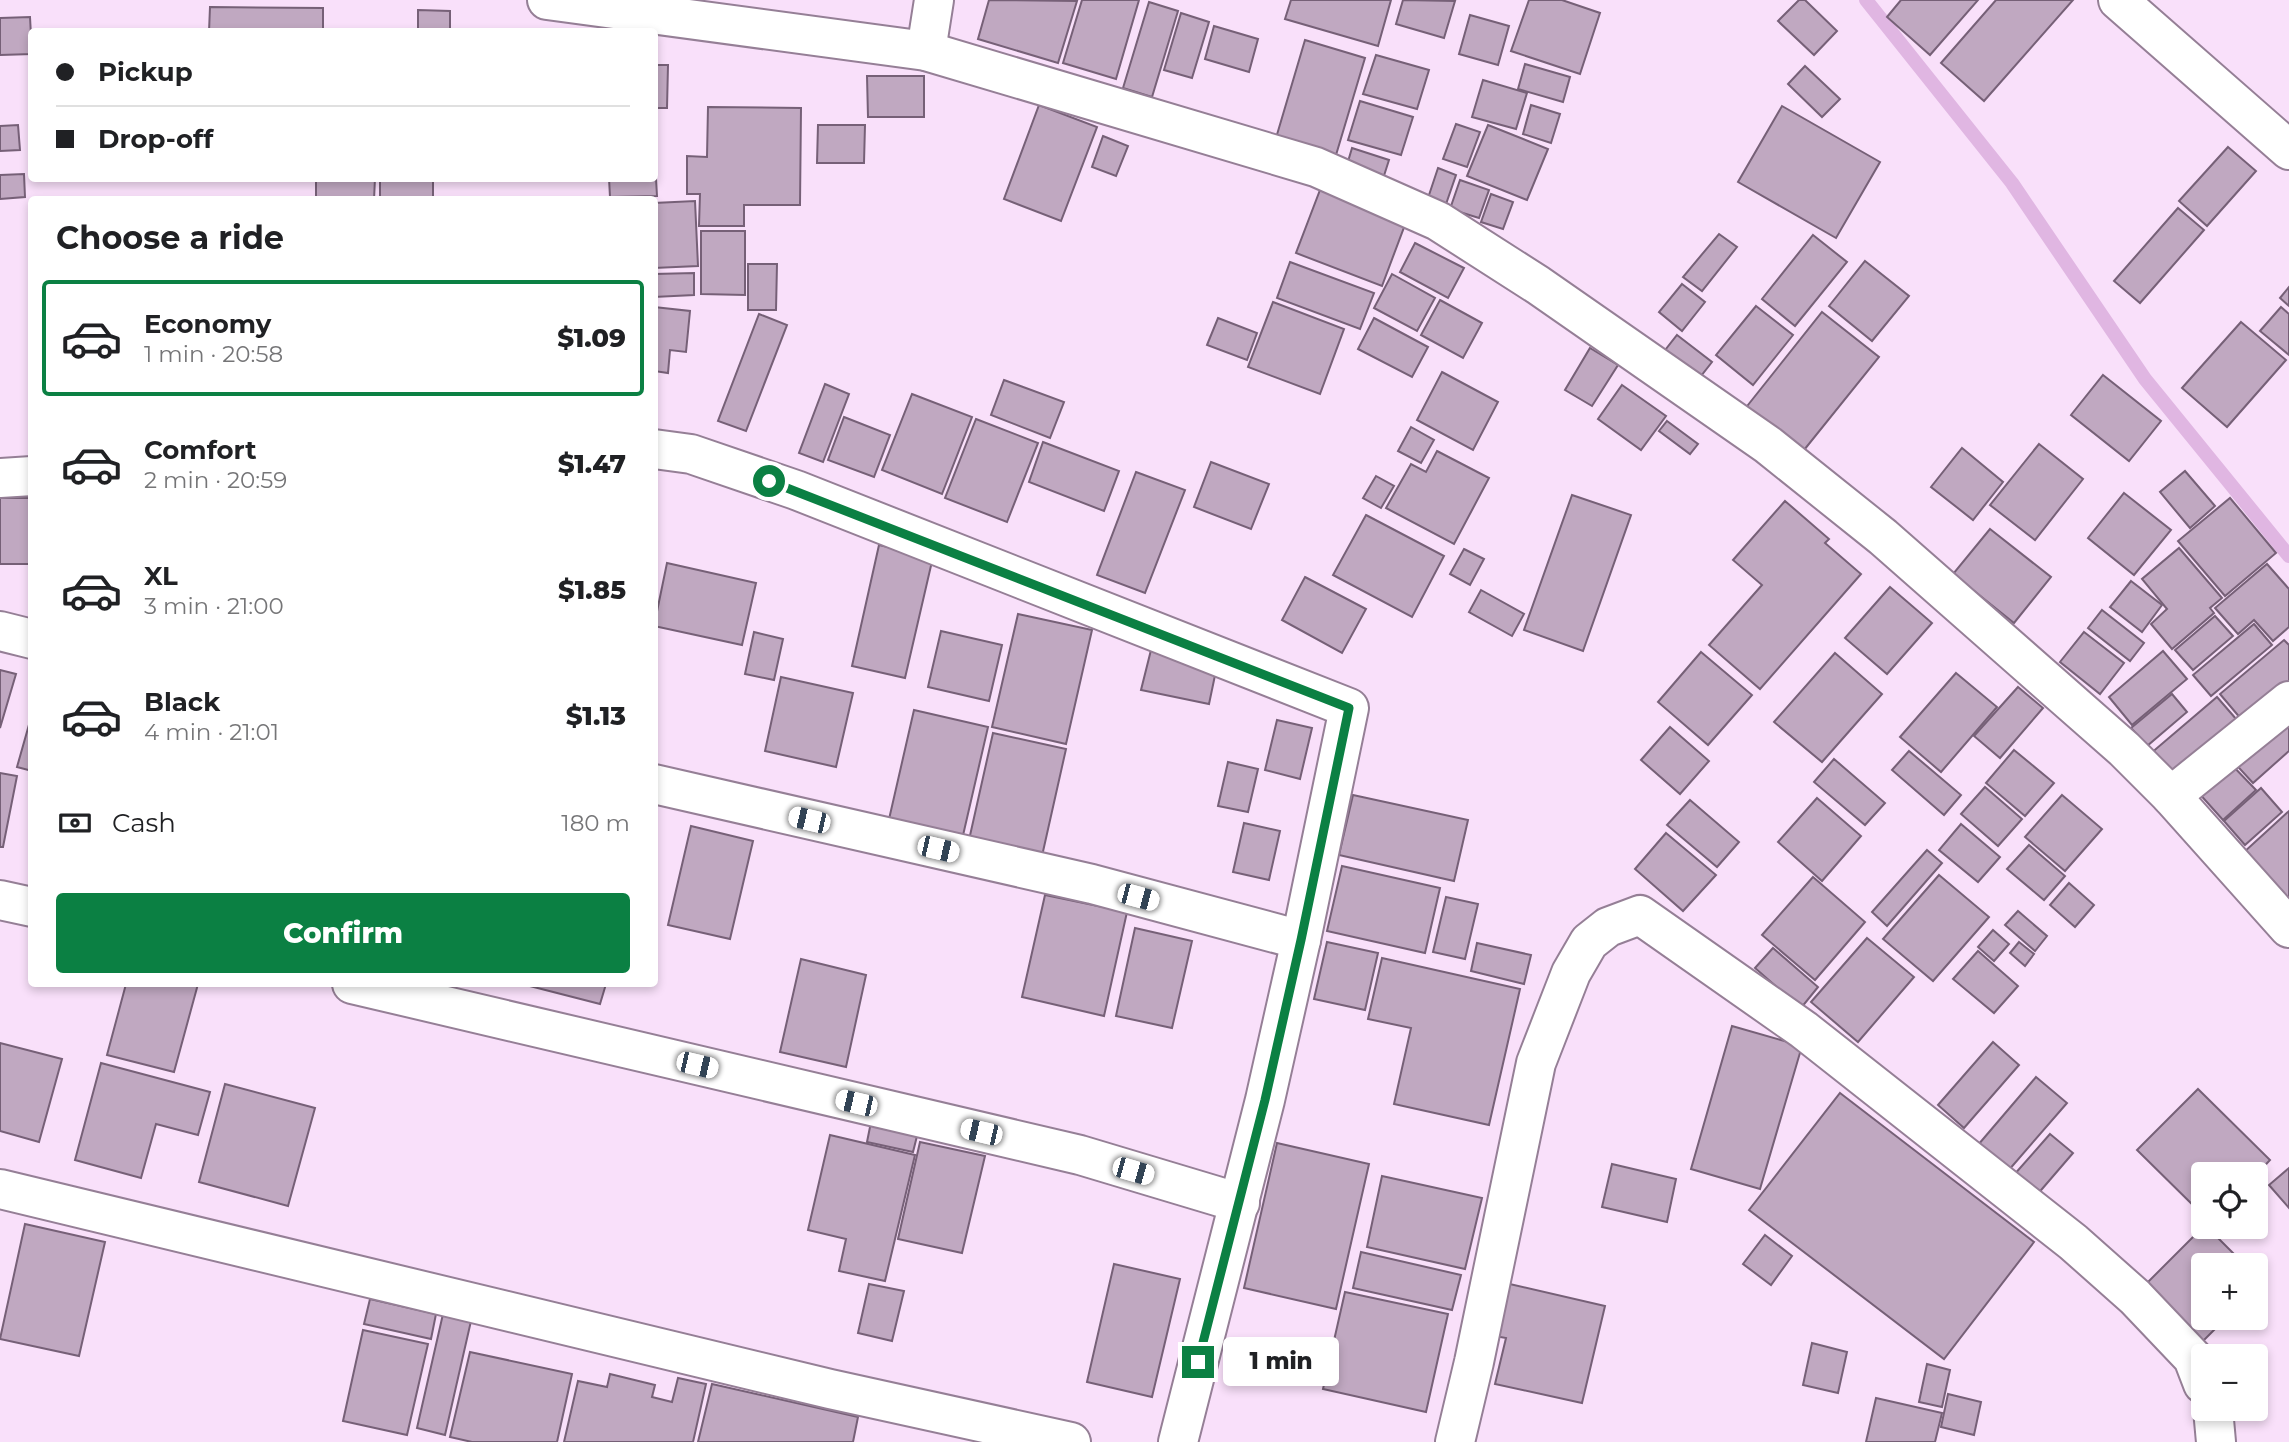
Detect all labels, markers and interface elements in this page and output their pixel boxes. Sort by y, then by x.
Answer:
text: Pickup [98,56,193,88]
text: Drop-off [98,123,213,155]
text: Choose a ride [56,218,284,257]
icon: car [60,307,123,370]
text: Economy [144,308,271,340]
text: $1.09 [557,322,626,354]
text: 1 min · 20:58 [144,340,283,368]
icon: car [60,433,123,496]
text: Comfort [144,434,256,466]
text: $1.47 [558,448,626,480]
route start [753,465,785,497]
text: 2 min · 20:59 [144,466,287,494]
icon: car [60,559,123,622]
text: XL [144,560,178,592]
text: $1.85 [558,574,626,606]
text: 3 min · 21:00 [144,592,284,620]
icon: car [60,685,123,748]
text: Black [144,686,220,718]
text: $1.13 [566,700,626,732]
text: 4 min · 21:01 [144,718,279,746]
icon: cash [56,804,94,842]
car [787,805,832,835]
text: Cash [112,807,176,839]
text: 180 m [561,809,630,837]
car [916,834,961,864]
car [1115,881,1162,913]
button: Confirm [56,893,630,973]
car [675,1050,720,1080]
car [834,1088,879,1118]
car [959,1117,1004,1147]
car [1110,1155,1157,1187]
map controls [2191,1162,2268,1421]
button: locate [2191,1162,2268,1239]
button: + [2191,1253,2268,1330]
callout: 1 min [1222,1338,1338,1386]
button: − [2191,1344,2268,1421]
route end [1182,1346,1214,1378]
text: 1 min [1249,1347,1313,1375]

